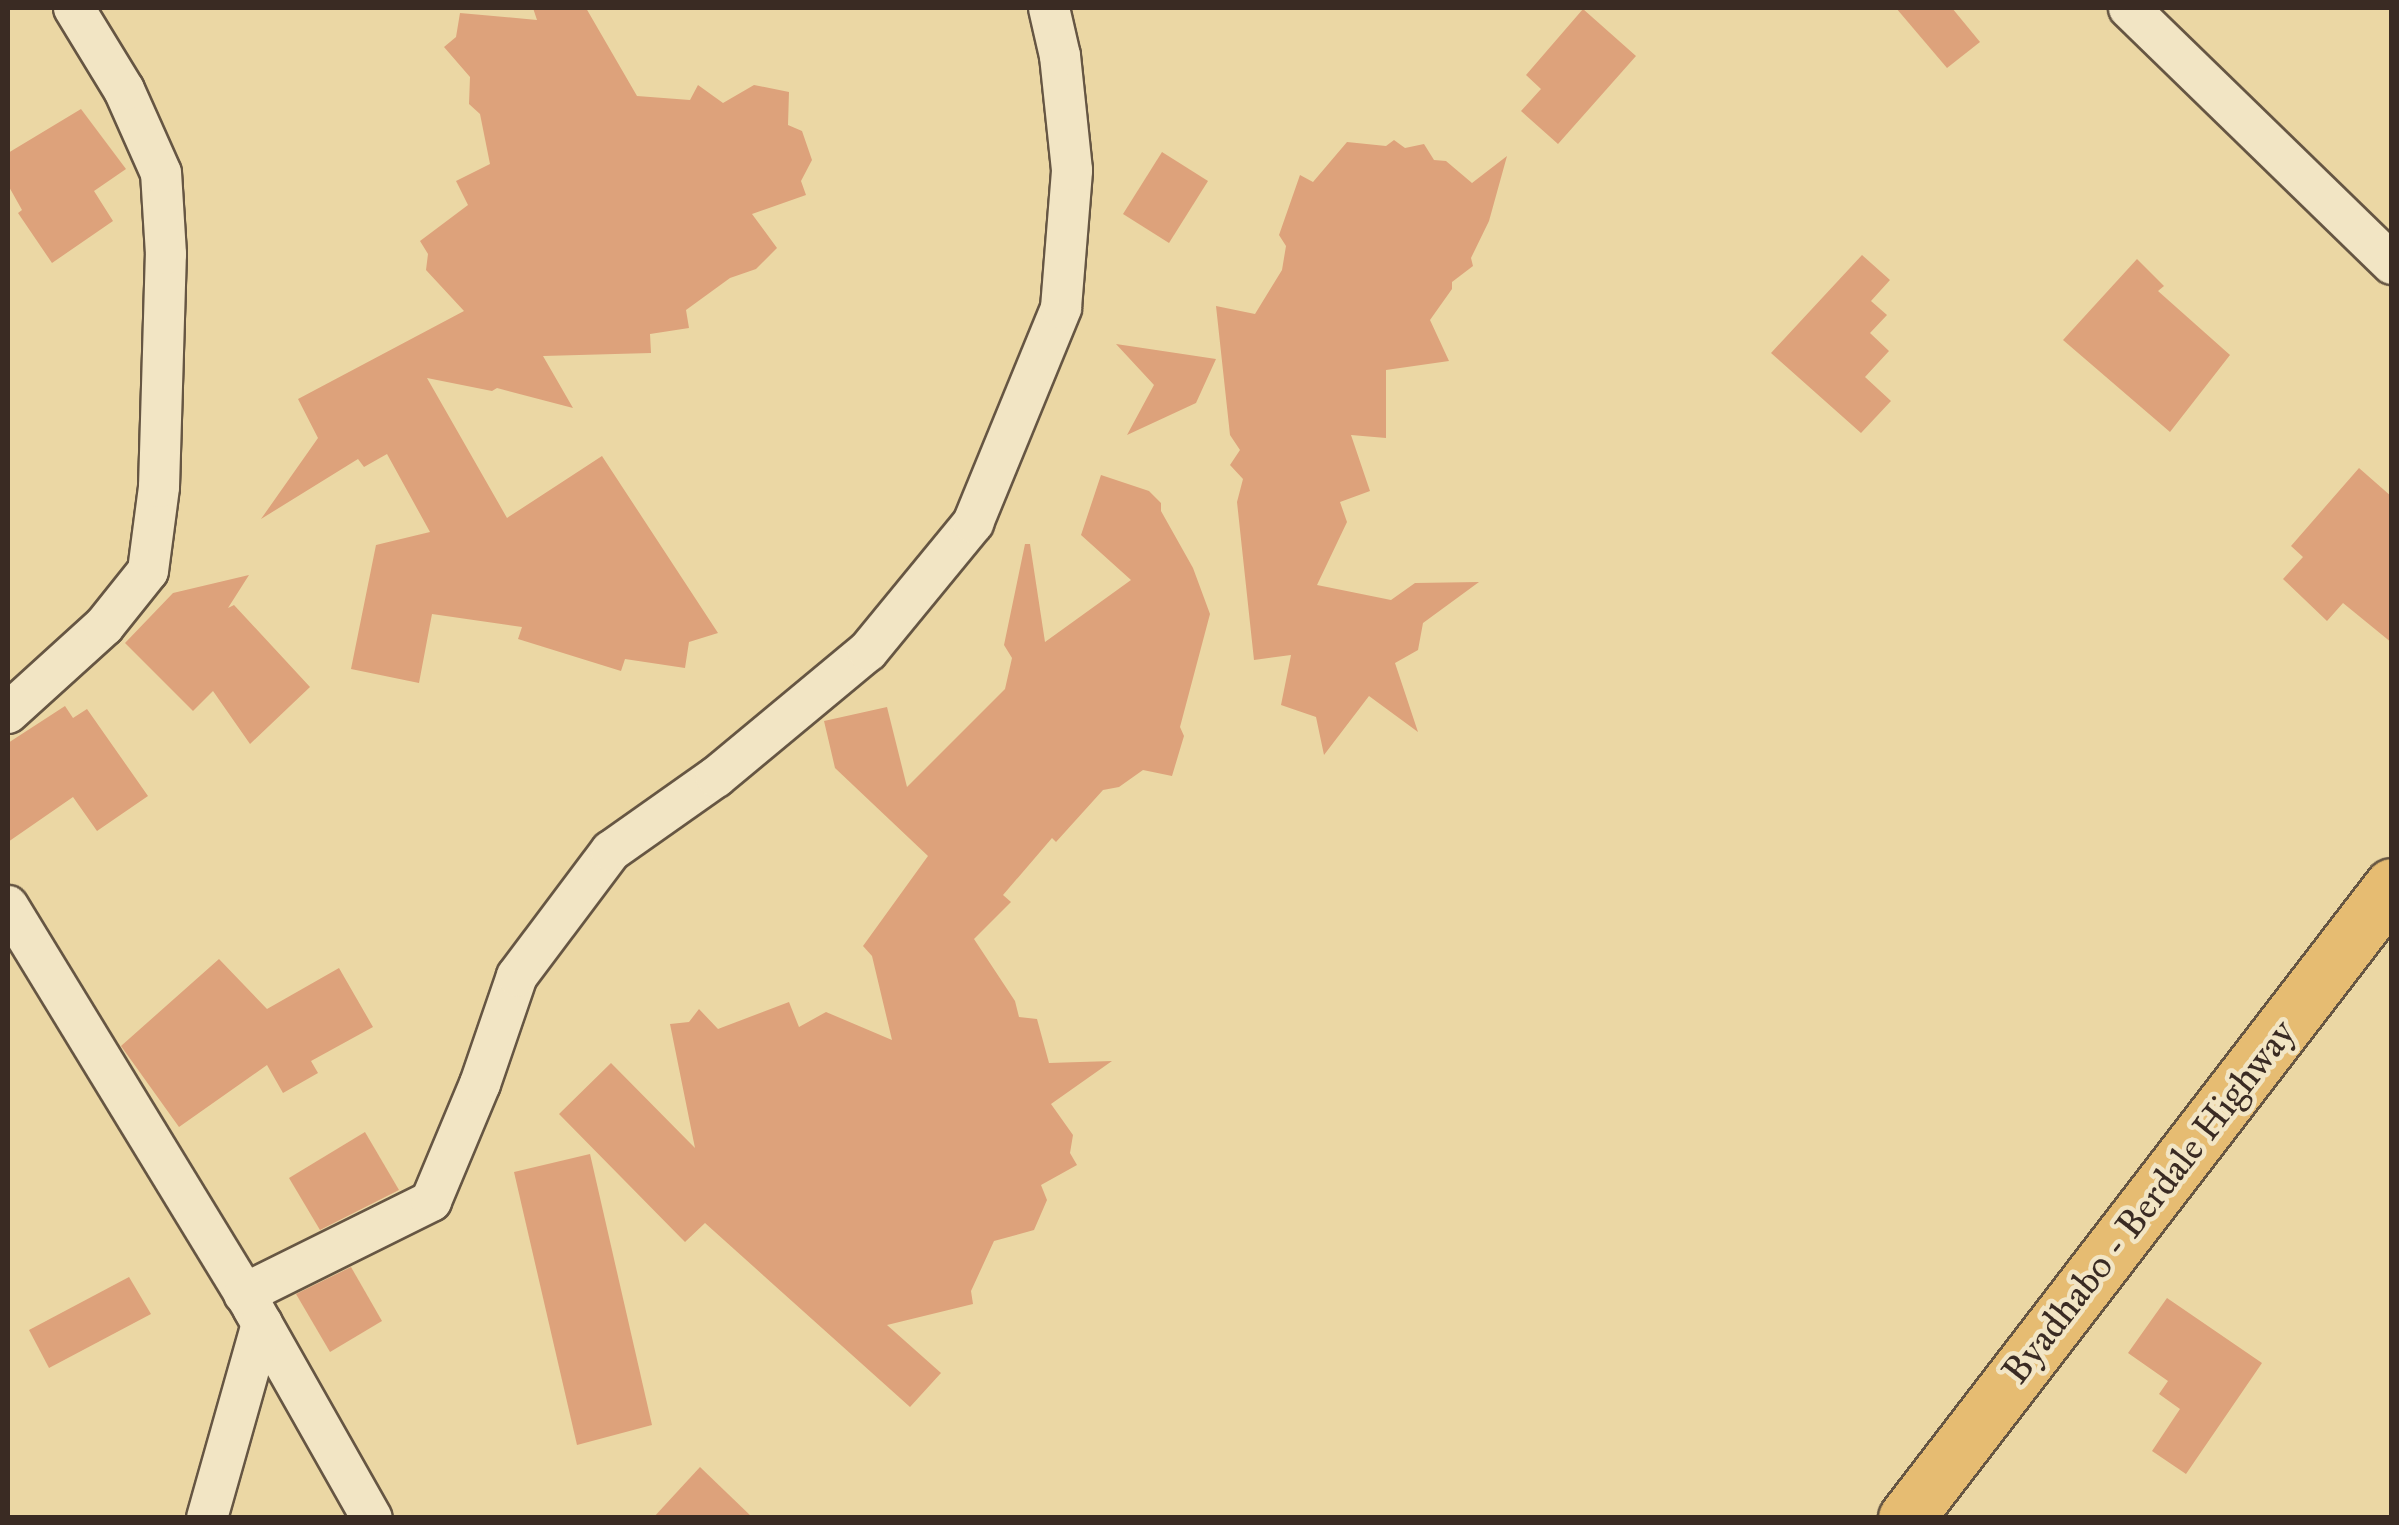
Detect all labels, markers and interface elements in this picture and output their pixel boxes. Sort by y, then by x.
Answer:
street label: Byadhabo - Berdale Highway [1993,1011,2305,1393]

